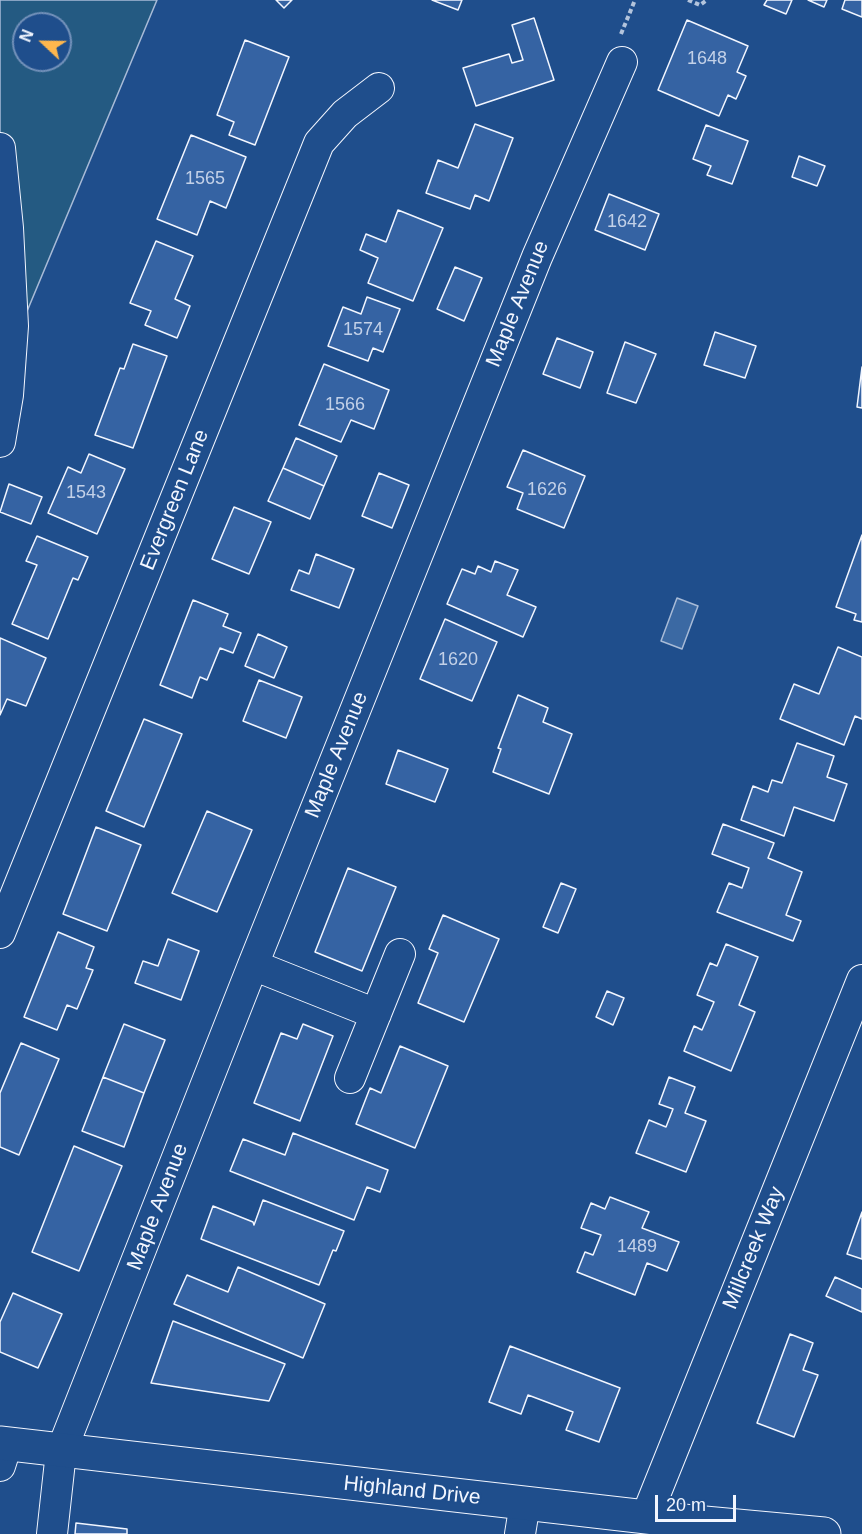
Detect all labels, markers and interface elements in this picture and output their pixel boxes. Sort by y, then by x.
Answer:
north arrow [12,12,72,72]
text: N [17,27,37,44]
house number: 1648 [687,48,727,70]
house number: 1565 [185,168,225,190]
house number: 1642 [607,211,647,233]
street label: Maple Avenue [481,237,555,371]
house number: 1574 [343,319,383,341]
house number: 1566 [325,394,365,416]
street label: Evergreen Lane [135,426,215,574]
house number: 1626 [527,479,567,501]
house number: 1543 [66,482,106,504]
house number: 1620 [438,649,478,671]
street label: Maple Avenue [300,688,374,822]
street label: Maple Avenue [122,1140,194,1274]
street label: Millcreek Way [718,1183,790,1313]
house number: 1489 [617,1236,657,1258]
street label: Highland Drive [342,1471,482,1511]
scale bar [658,1483,739,1521]
text: 20 m [666,1495,706,1515]

